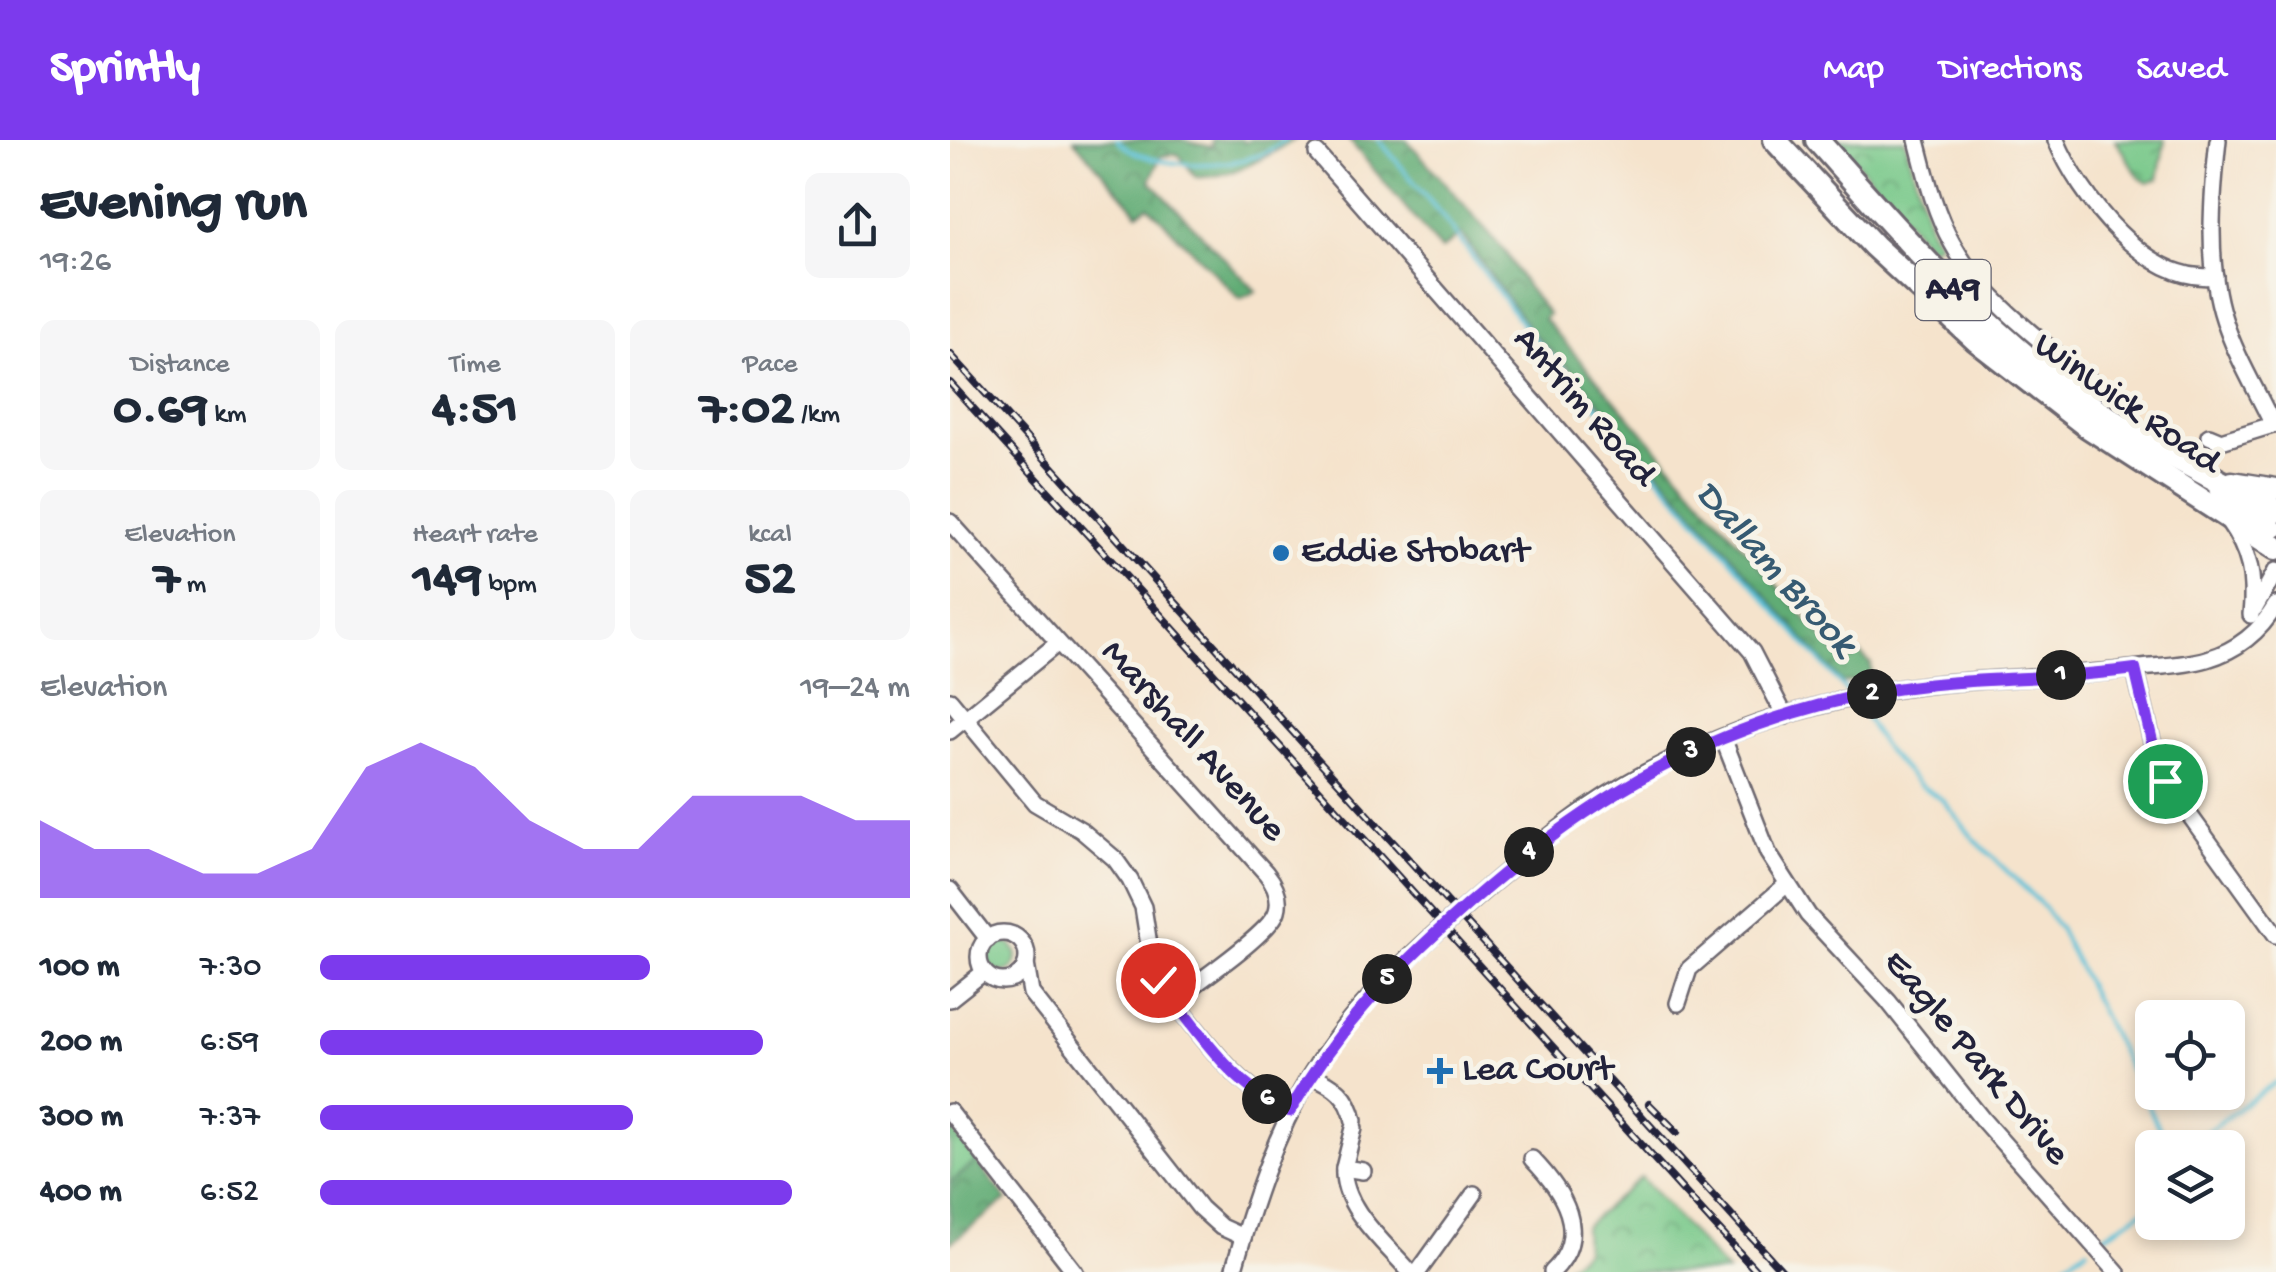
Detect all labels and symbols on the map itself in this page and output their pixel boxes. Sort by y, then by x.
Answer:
road number: A49 [1916,260,1990,320]
street label: Antrim Road [1502,319,1666,499]
street label: Winwick Road [2024,324,2230,487]
water label: Dallam Brook [1683,473,1868,671]
place label: Eddie Stobart [1301,531,1533,575]
marker: Eddie Stobart [1270,542,1292,564]
street label: Marshall Avenue [1090,632,1294,852]
pin: 1 [2036,650,2086,700]
pin: 2 [1847,669,1897,719]
pin: 3 [1666,727,1716,777]
pin [2123,739,2208,824]
pin: 4 [1504,827,1554,877]
pin [1116,938,1201,1023]
street label: Eagle Park Drive [1872,942,2078,1176]
pin: 5 [1362,954,1412,1004]
place label: Lea Court [1462,1049,1616,1093]
marker: Lea Court [1427,1058,1453,1084]
pin: 6 [1242,1074,1292,1124]

